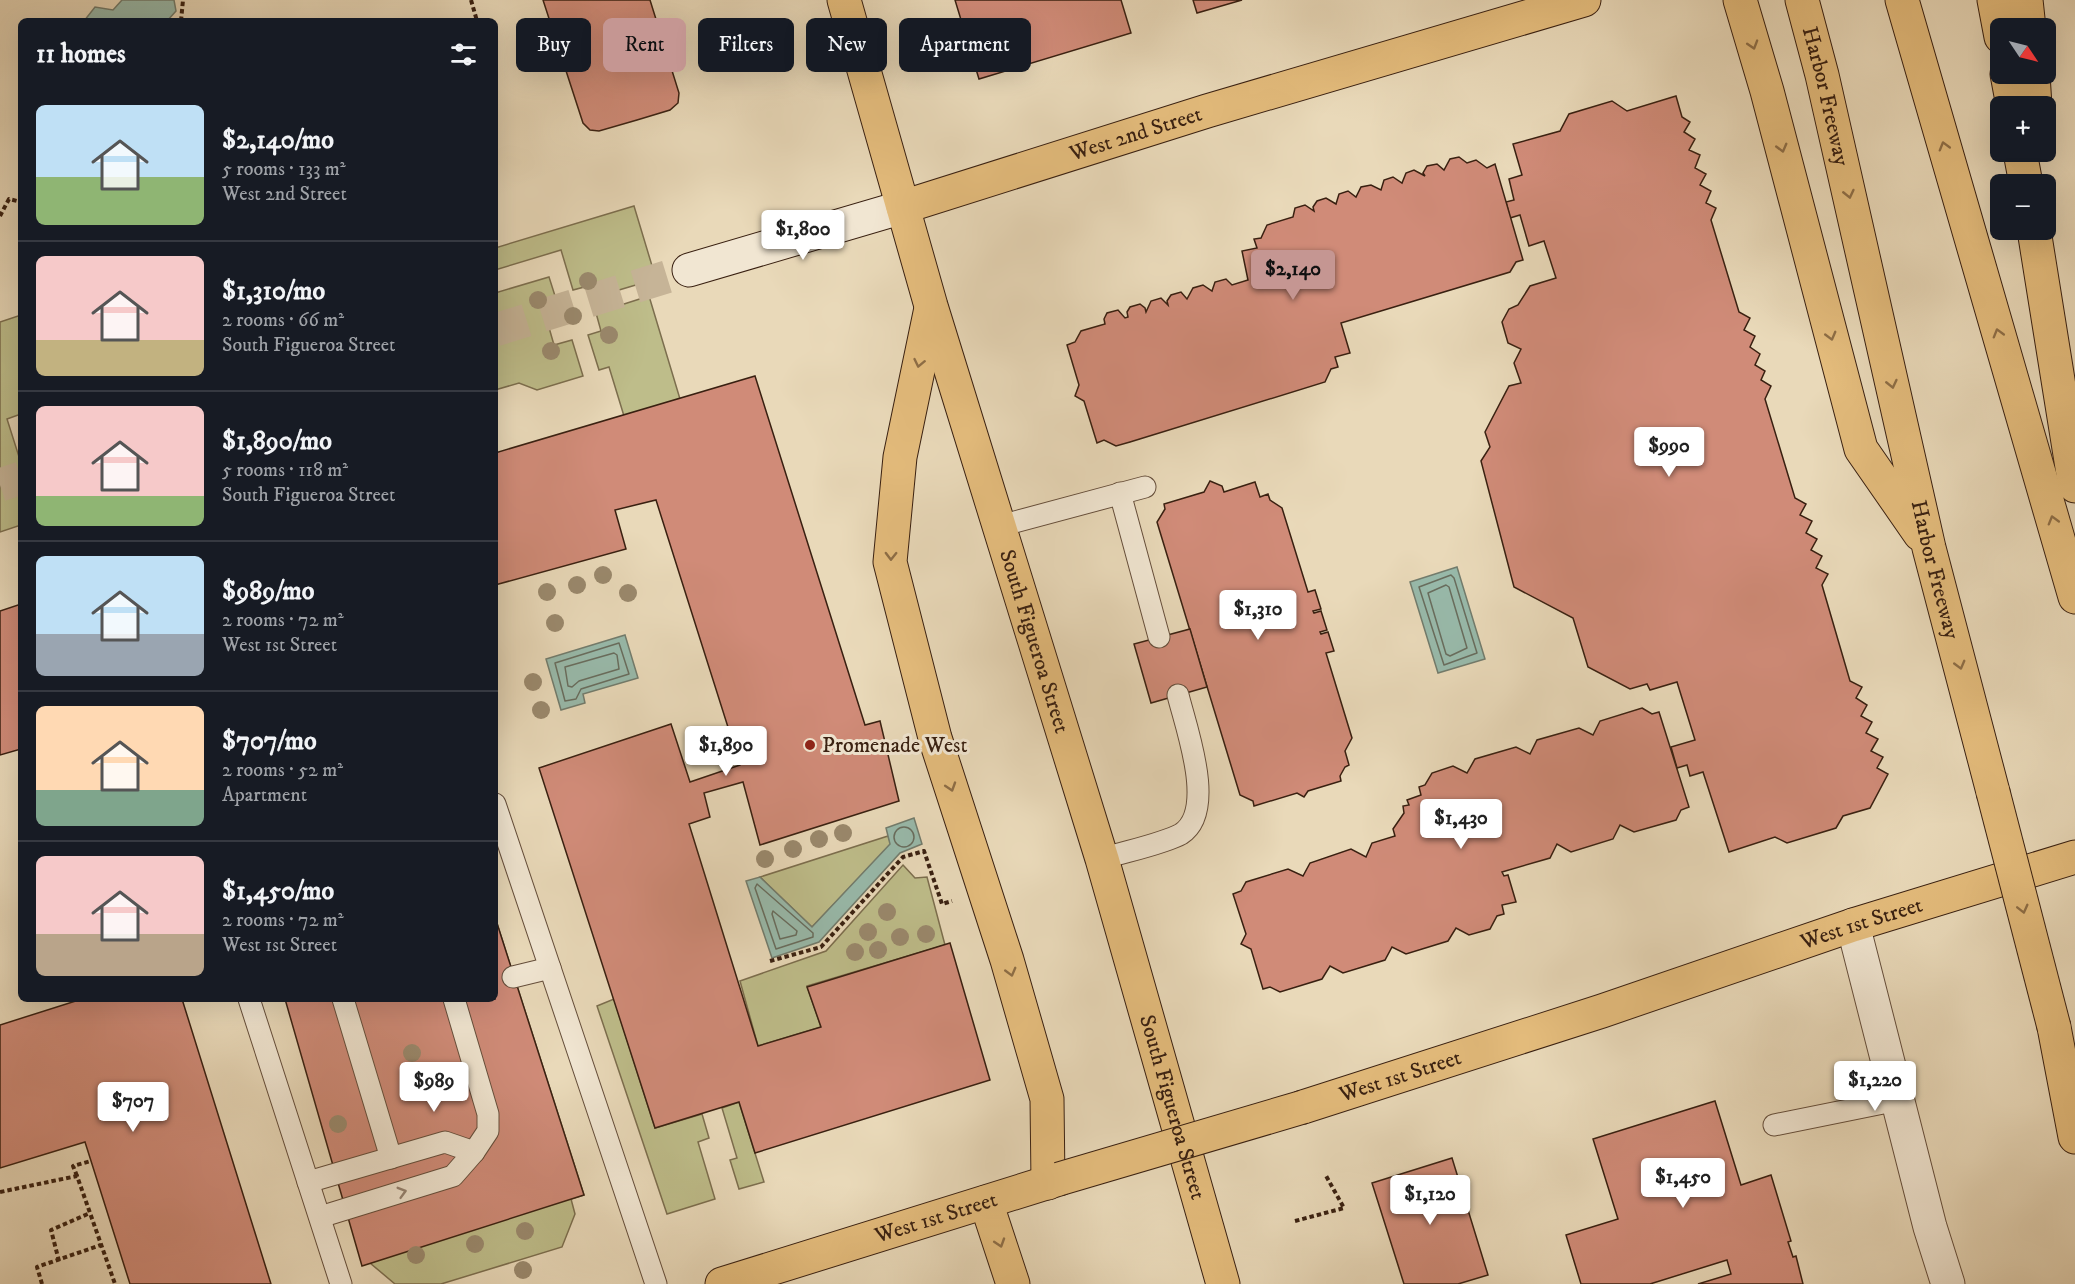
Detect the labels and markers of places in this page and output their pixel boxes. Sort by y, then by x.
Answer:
pin: $1,800 [754,210,852,261]
pin: $2,140 [1244,250,1342,301]
pin: $990 [1633,427,1705,478]
pin: $1,310 [1209,590,1307,641]
pin: $1,890 [677,726,775,777]
place label: Promenade West [822,732,967,759]
marker: Promenade West [803,738,817,752]
pin: $1,430 [1412,799,1510,850]
pin: $1,220 [1826,1061,1924,1112]
pin: $989 [398,1062,470,1113]
pin: $707 [97,1082,169,1133]
pin: $1,450 [1634,1158,1732,1209]
pin: $1,120 [1381,1175,1479,1226]

